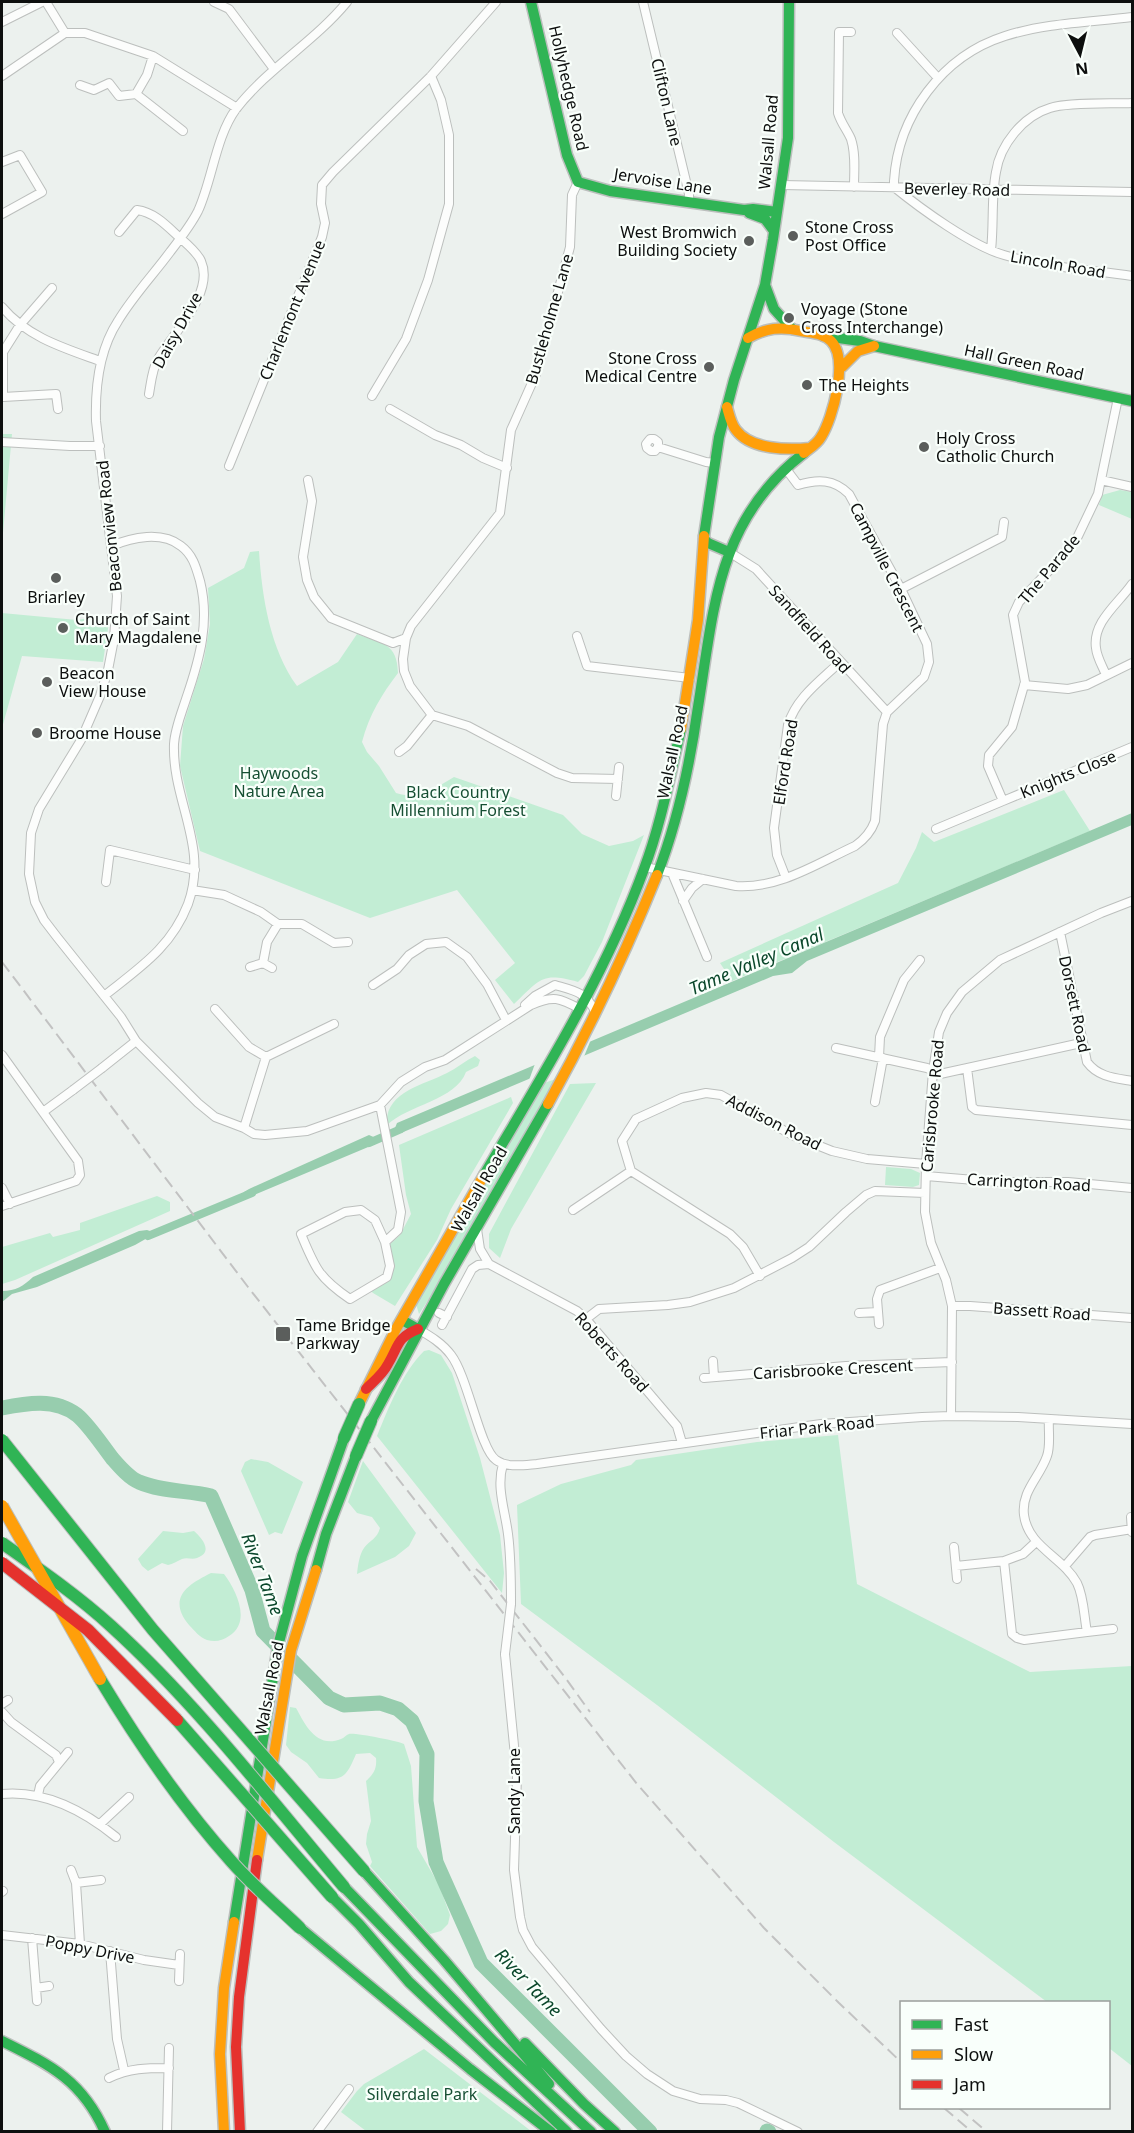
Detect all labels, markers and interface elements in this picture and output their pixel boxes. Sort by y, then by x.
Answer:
street label: Hollyhedge Road [544,23,594,153]
north arrow [1050,24,1110,84]
street label: Clifton Lane [646,56,688,148]
text: N [1074,57,1090,81]
street label: Walsall Road [753,94,783,190]
street label: Jervoise Lane [610,162,714,200]
street label: Beverley Road [904,177,1010,201]
place label: Stone Cross Post Office [805,216,894,256]
place label: West Bromwich Building Society [617,221,738,261]
marker: Stone Cross Post Office [786,229,800,243]
marker: West Bromwich Building Society [742,234,756,248]
street label: Charlemont Avenue [254,237,330,383]
street label: Lincoln Road [1009,245,1107,283]
street label: Bustleholme Lane [520,251,578,387]
street label: Daisy Drive [147,288,207,372]
place label: Voyage (Stone Cross Interchange) [801,298,943,338]
marker: Voyage (Stone Cross Interchange) [782,311,796,325]
street label: Hall Green Road [962,339,1086,385]
place label: Stone Cross Medical Centre [584,347,697,387]
marker: Stone Cross Medical Centre [702,360,716,374]
place label: The Heights [819,374,909,396]
marker: The Heights [800,378,814,392]
place label: Holy Cross Catholic Church [936,427,1054,467]
marker: Holy Cross Catholic Church [917,440,931,454]
street label: Beaconview Road [91,459,127,593]
street label: Campville Crescent [845,498,929,636]
street label: The Parade [1013,529,1085,609]
marker: Briarley [49,571,63,585]
street label: Sandfield Road [764,580,856,678]
place label: Briarley [27,586,86,608]
place label: Church of Saint Mary Magdalene [75,608,202,648]
marker: Church of Saint Mary Magdalene [56,621,70,635]
place label: Beacon View House [59,662,146,702]
marker: Beacon View House [40,675,54,689]
street label: Walsall Road [651,703,693,801]
street label: Elford Road [767,717,803,807]
place label: Broome House [49,722,161,744]
marker: Broome House [30,726,44,740]
street label: Knights Close [1017,745,1119,803]
park label: Haywoods Nature Area [234,762,324,802]
park label: Black Country Millennium Forest [390,781,526,821]
water label: Tame Valley Canal [685,922,827,1000]
street label: Dorsett Road [1054,953,1096,1055]
street label: Carisbrooke Road [915,1039,949,1173]
street label: Addison Road [723,1089,825,1155]
street label: Walsall Road [446,1142,512,1236]
street label: Carrington Road [966,1168,1092,1196]
street label: Bassett Road [992,1297,1092,1325]
street label: Roberts Road [570,1307,654,1397]
place label: Tame Bridge Parkway [296,1314,391,1354]
marker: Tame Bridge Parkway [274,1325,292,1343]
street label: Carisbrooke Crescent [752,1354,914,1384]
street label: Friar Park Road [759,1410,875,1444]
water label: River Tame [236,1529,290,1619]
street label: Walsall Road [249,1639,289,1737]
street label: Sandy Lane [503,1748,525,1834]
street label: Poppy Drive [43,1930,137,1968]
water label: River Tame [490,1942,568,2022]
legend [900,2001,1110,2109]
text: Fast [954,2012,989,2036]
text: Slow [954,2042,993,2066]
text: Jam [952,2072,986,2096]
park label: Silverdale Park [367,2083,478,2105]

